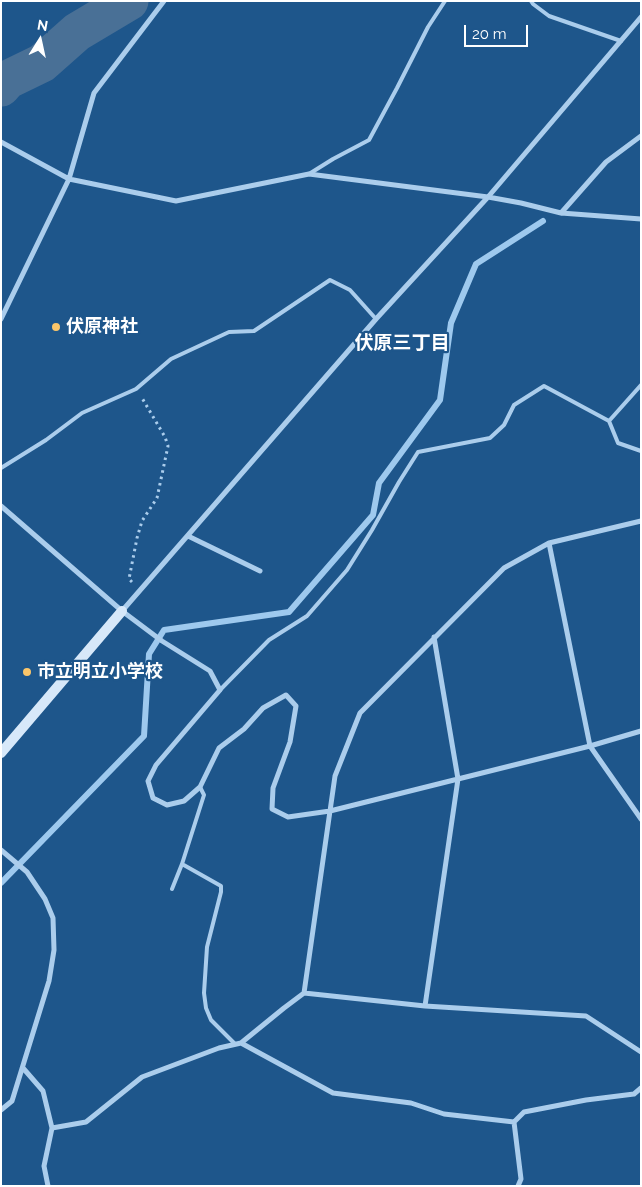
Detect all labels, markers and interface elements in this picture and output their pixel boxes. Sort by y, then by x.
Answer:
north arrow [15,15,65,65]
scale bar [467,15,531,47]
text: N [36,16,49,34]
text: 20 m [472,25,507,43]
place label: 伏原神社 [66,316,138,338]
marker: 伏原神社 [50,321,62,333]
district label: 伏原三丁目 [355,332,449,354]
place label: 市立明立小学校 [37,661,163,683]
marker: 市立明立小学校 [21,666,33,678]

